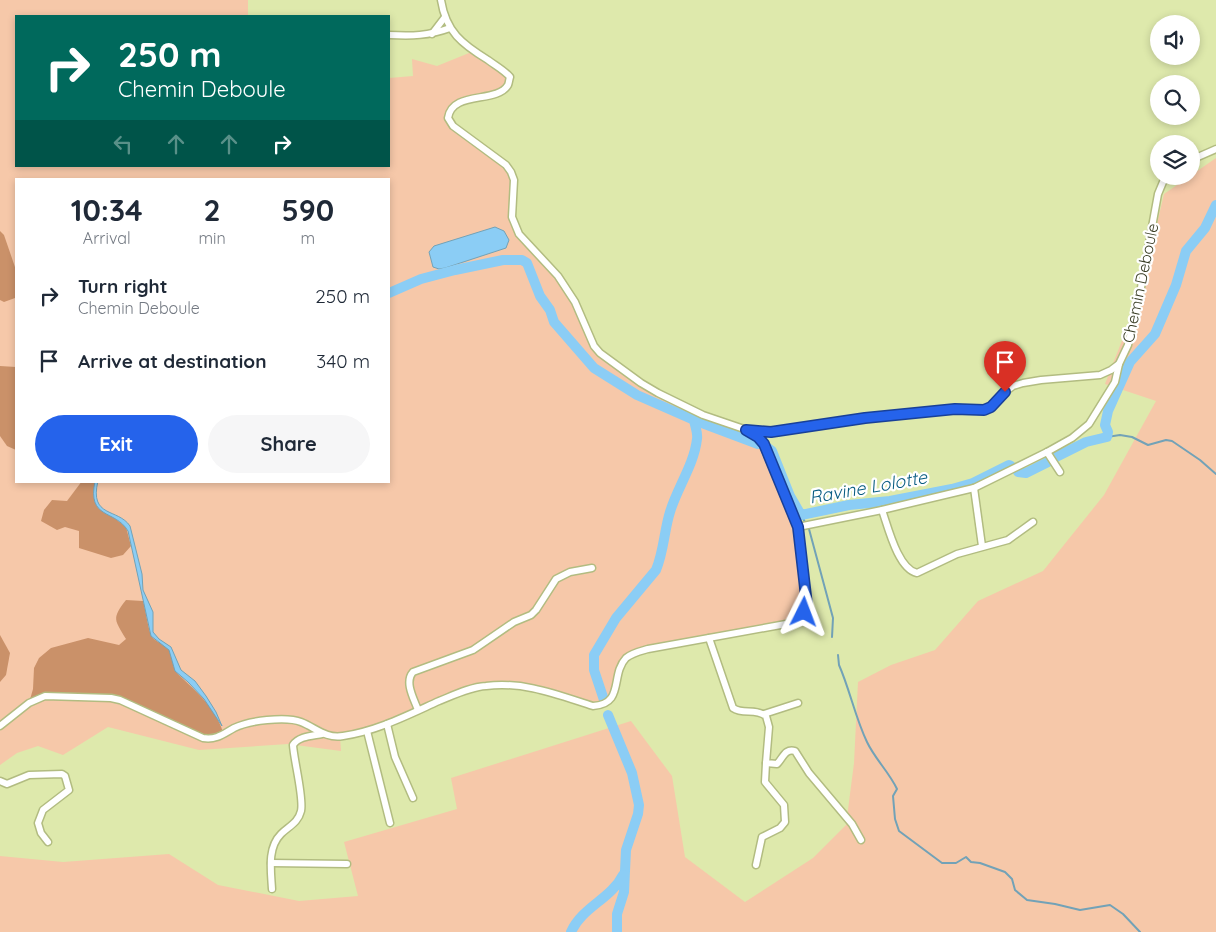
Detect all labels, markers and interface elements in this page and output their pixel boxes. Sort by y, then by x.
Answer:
map controls [1150,15,1200,185]
button: sound [1150,15,1200,65]
text: 250 m [118,32,222,76]
icon: right [35,35,100,100]
text: Chemin Deboule [118,75,286,103]
button: search [1150,75,1200,125]
icon: left [109,130,137,158]
icon: ahead [162,130,190,158]
icon: ahead [215,130,243,158]
icon: right [268,130,296,158]
button: layers [1150,135,1200,185]
text: 10:34 [71,191,143,229]
text: 2 [204,191,221,229]
text: 590 [282,191,334,229]
street label: Chemin Deboule [1118,221,1162,345]
text: Arrival [83,228,131,248]
text: min [199,228,226,248]
text: m [301,228,315,248]
text: Turn right [78,274,167,298]
icon: right [35,282,63,310]
text: 250 m [315,284,370,308]
text: Chemin Deboule [78,298,200,318]
pin [984,341,1026,392]
icon: arrive [35,347,63,375]
icon: arrive [991,348,1019,376]
text: Arrive at destination [78,349,267,373]
text: 340 m [316,349,370,373]
button: Exit [35,415,198,473]
button: Share [208,415,370,473]
water label: Ravine Lolotte [807,465,930,509]
position arrow [777,585,829,637]

